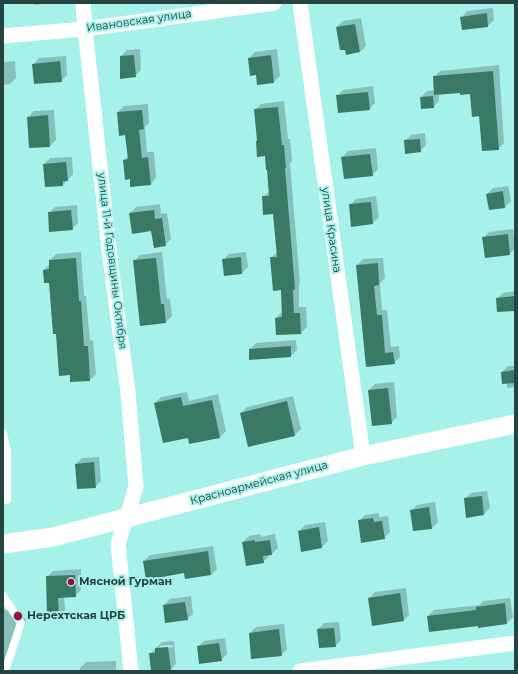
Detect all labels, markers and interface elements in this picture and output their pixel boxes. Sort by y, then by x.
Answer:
street label: Ивановская улица [86,7,192,35]
street label: улица 11-й Годовщины Октября [95,172,129,350]
street label: улица Красина [318,186,344,274]
street label: Красноармейская улица [189,458,329,508]
place label: Мясной Гурман [79,575,172,589]
marker: Мясной Гурман [66,577,76,587]
place label: Нерехтская ЦРБ [27,609,125,623]
marker: Нерехтская ЦРБ [12,610,24,622]

